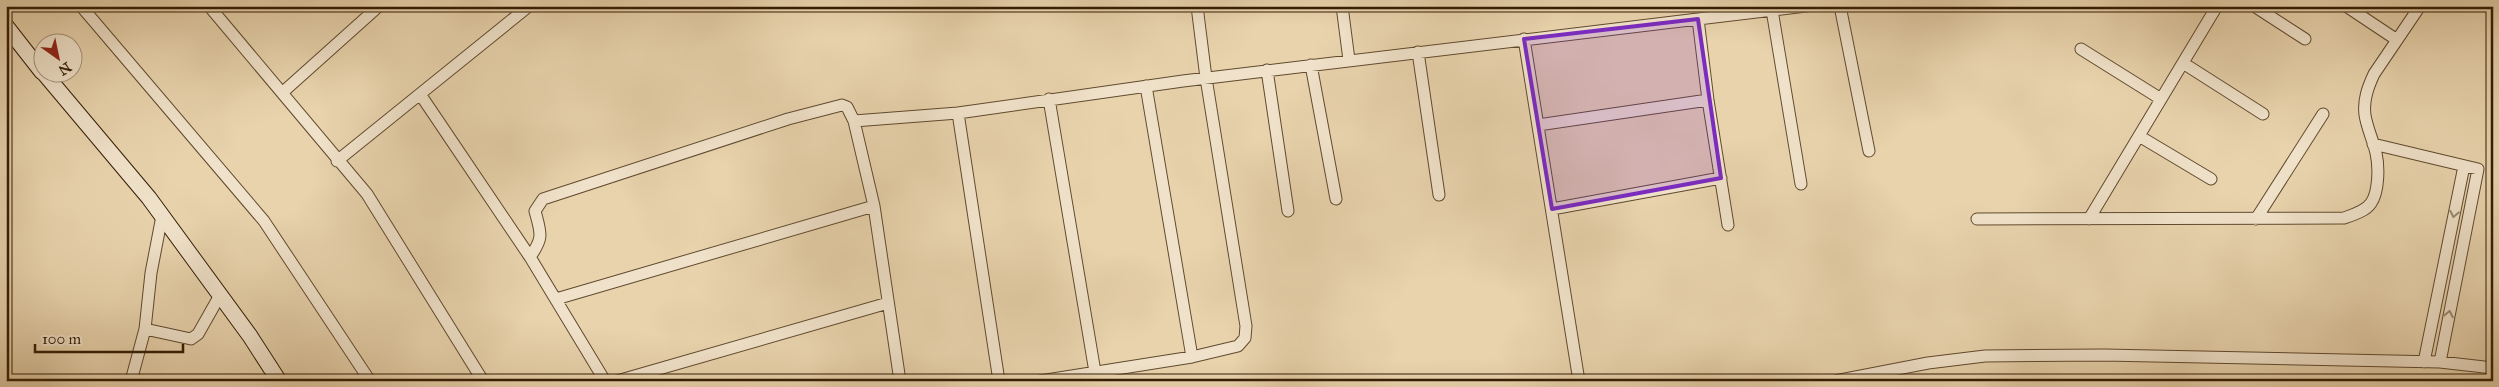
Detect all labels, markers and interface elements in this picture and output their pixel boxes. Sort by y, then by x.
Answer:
north arrow [32,32,82,82]
text: N [55,58,74,79]
one-way arrow [2450,209,2460,218]
one-way arrow [2443,309,2454,318]
scale bar [35,322,182,354]
text: 100 m [42,330,82,348]

